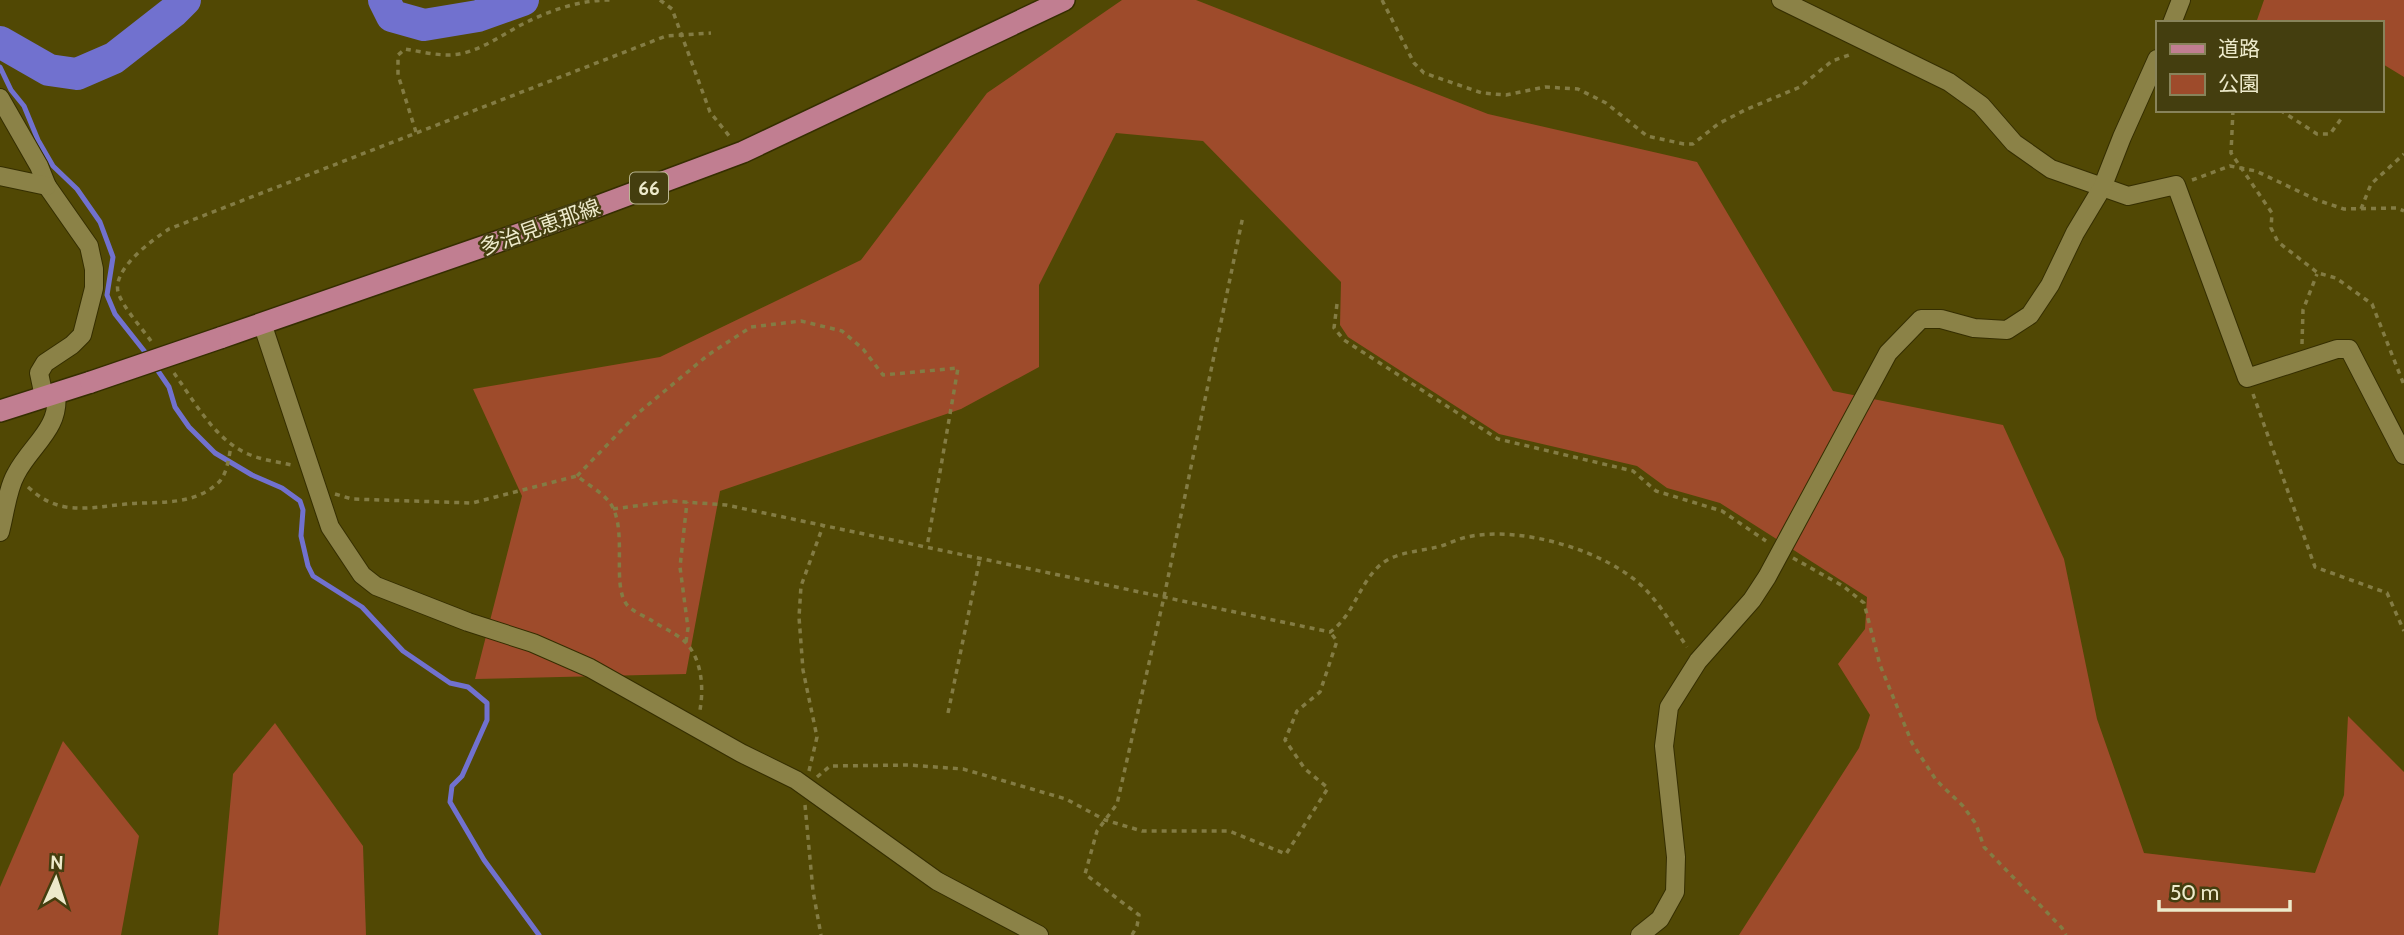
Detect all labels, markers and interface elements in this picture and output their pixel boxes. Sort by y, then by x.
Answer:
legend [2156,21,2383,112]
text: 道路 [2218,36,2260,61]
text: 公園 [2218,71,2260,96]
road number: 66 [630,172,668,204]
street label: 多治見恵那線 [477,194,603,260]
north arrow [21,844,91,914]
text: N [50,851,64,874]
scale bar [2159,869,2290,913]
text: 50 m [2170,880,2219,905]

